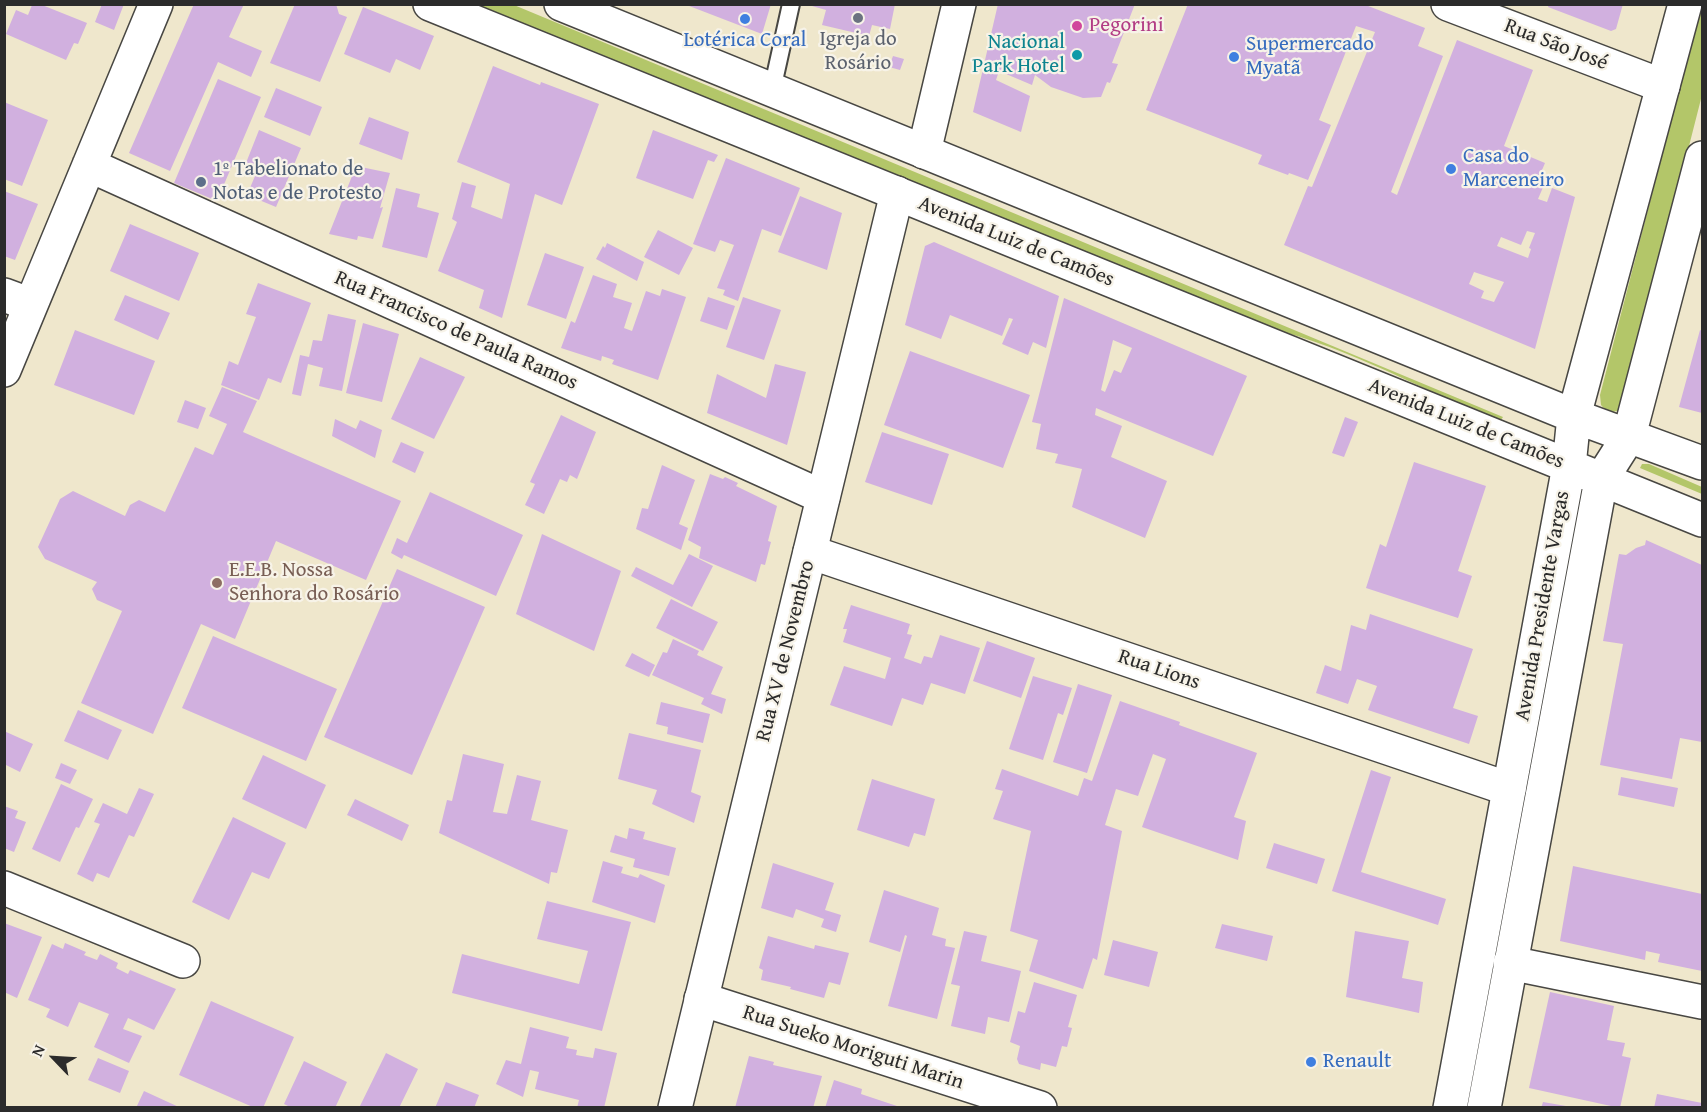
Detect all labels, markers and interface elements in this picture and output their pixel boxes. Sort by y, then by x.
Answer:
marker: Igreja do Rosário [851,11,865,25]
marker: Lotérica Coral [738,12,752,26]
place label: Pegorini [1089,13,1164,39]
street label: Rua São José [1501,14,1611,76]
marker: Pegorini [1070,19,1084,33]
place label: Igreja do Rosário [819,27,897,77]
place label: Lotérica Coral [683,28,807,54]
place label: Nacional Park Hotel [972,30,1065,80]
place label: Supermercado Myatã [1246,32,1374,82]
marker: Nacional Park Hotel [1070,48,1084,62]
marker: Supermercado Myatã [1227,50,1241,64]
place label: Casa do Marceneiro [1463,144,1564,194]
place label: 1º Tabelionato de Notas e de Protesto [213,157,382,207]
marker: Casa do Marceneiro [1444,162,1458,176]
marker: 1º Tabelionato de Notas e de Protesto [194,175,208,189]
street label: Avenida Luiz de Camões [914,191,1118,293]
street label: Rua Francisco de Paula Ramos [330,266,582,396]
street label: Avenida Luiz de Camões [1364,373,1568,475]
street label: Avenida Presidente Vargas [1510,489,1576,723]
place label: E.E.B. Nossa Senhora do Rosário [229,558,399,608]
street label: Rua XV de Novembro [751,558,821,744]
marker: E.E.B. Nossa Senhora do Rosário [210,576,224,590]
street label: Rua Lions [1115,644,1203,696]
street label: Rua Sueko Moriguti Marin [739,1000,967,1096]
north arrow [24,1028,84,1088]
text: N [25,1040,51,1060]
place label: Renault [1323,1049,1391,1075]
marker: Renault [1304,1055,1318,1069]

